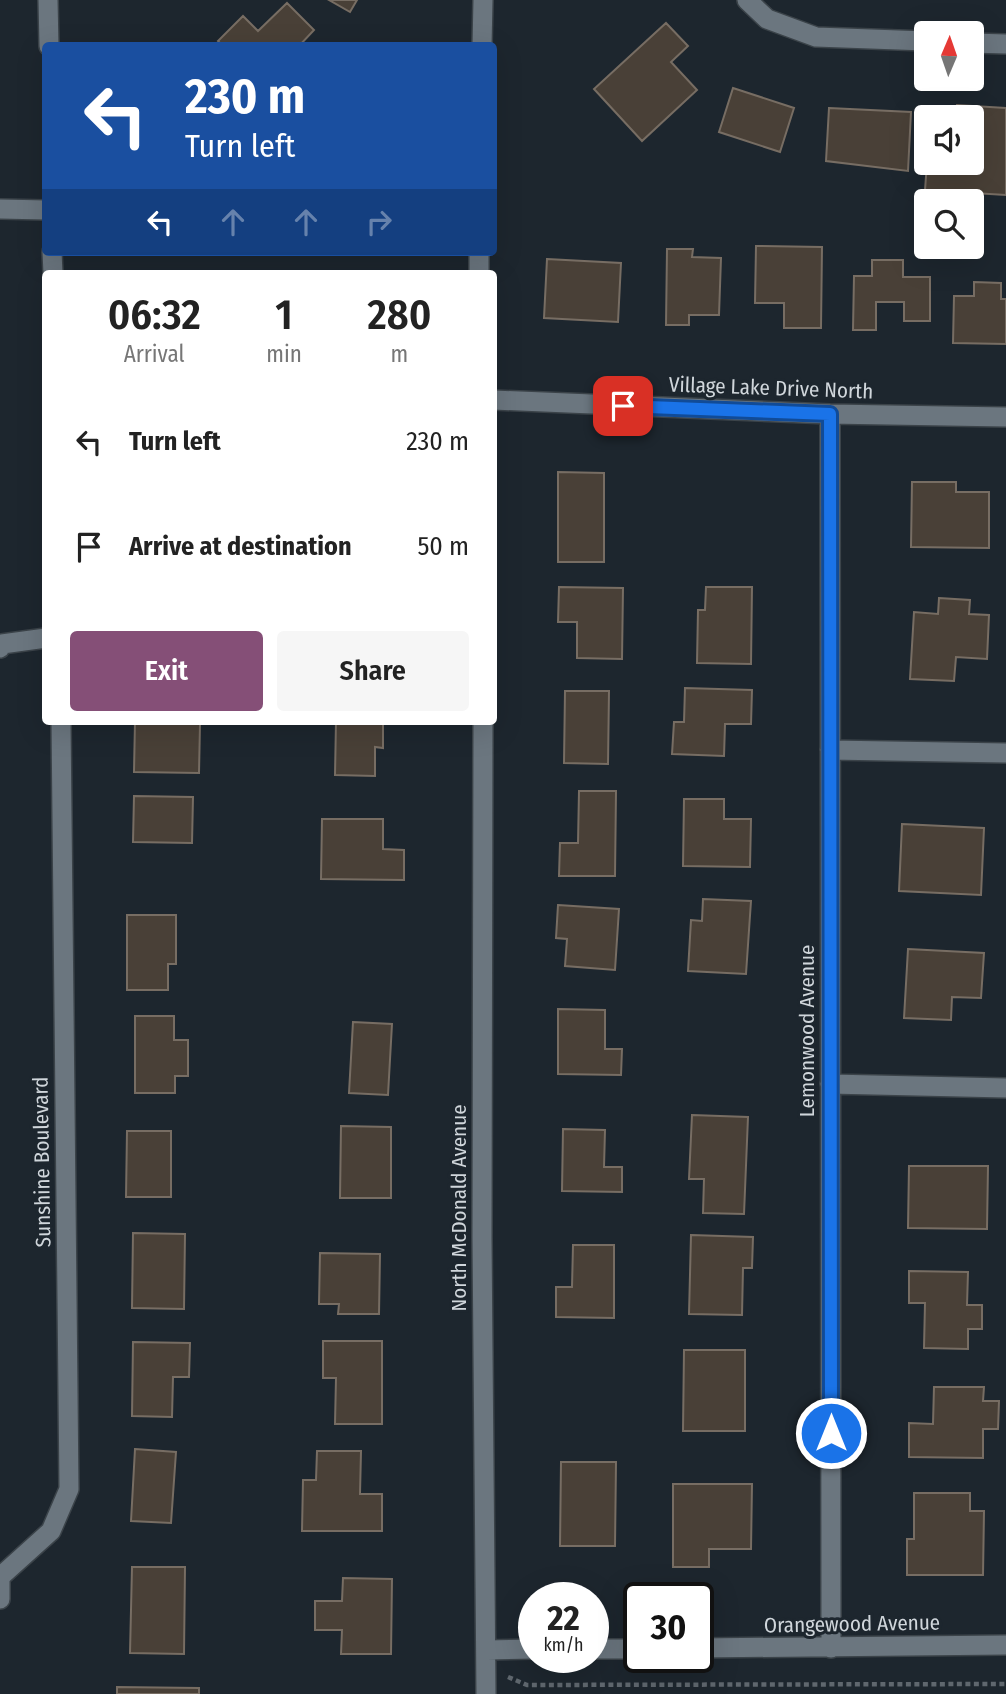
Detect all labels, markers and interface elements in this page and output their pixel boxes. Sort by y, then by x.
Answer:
north arrow [914,21,984,91]
map controls [914,21,984,259]
text: 230 m [185,67,305,126]
icon: left [70,70,161,161]
button: sound [914,105,984,175]
text: Turn left [185,127,295,165]
button: search [914,189,984,259]
icon: left [141,203,179,241]
icon: ahead [214,203,252,241]
icon: ahead [287,203,325,241]
icon: right [360,203,398,241]
text: 06:32 [108,290,201,340]
text: 1 [275,290,293,340]
text: 280 [368,290,431,340]
text: Arrival [124,340,185,368]
text: min [266,340,302,368]
text: m [391,340,408,368]
street label: Village Lake Drive North [668,371,874,405]
pin [593,376,653,436]
icon: arrive [604,387,642,425]
icon: left [70,423,108,461]
text: Turn left [129,426,221,457]
text: 230 m [406,426,469,457]
icon: arrive [70,528,108,566]
text: Arrive at destination [129,531,352,562]
text: 50 m [417,531,469,562]
button: Exit [70,631,263,711]
button: Share [277,631,469,711]
street label: Lemonwood Avenue [794,945,820,1117]
street label: Sunshine Boulevard [28,1076,56,1248]
street label: North McDonald Avenue [446,1104,472,1312]
position arrow [794,1396,868,1470]
speed limit sign: 30 [623,1582,714,1673]
text: 22 [547,1597,580,1639]
street label: Orangewood Avenue [764,1609,940,1639]
text: km/h [543,1634,584,1656]

